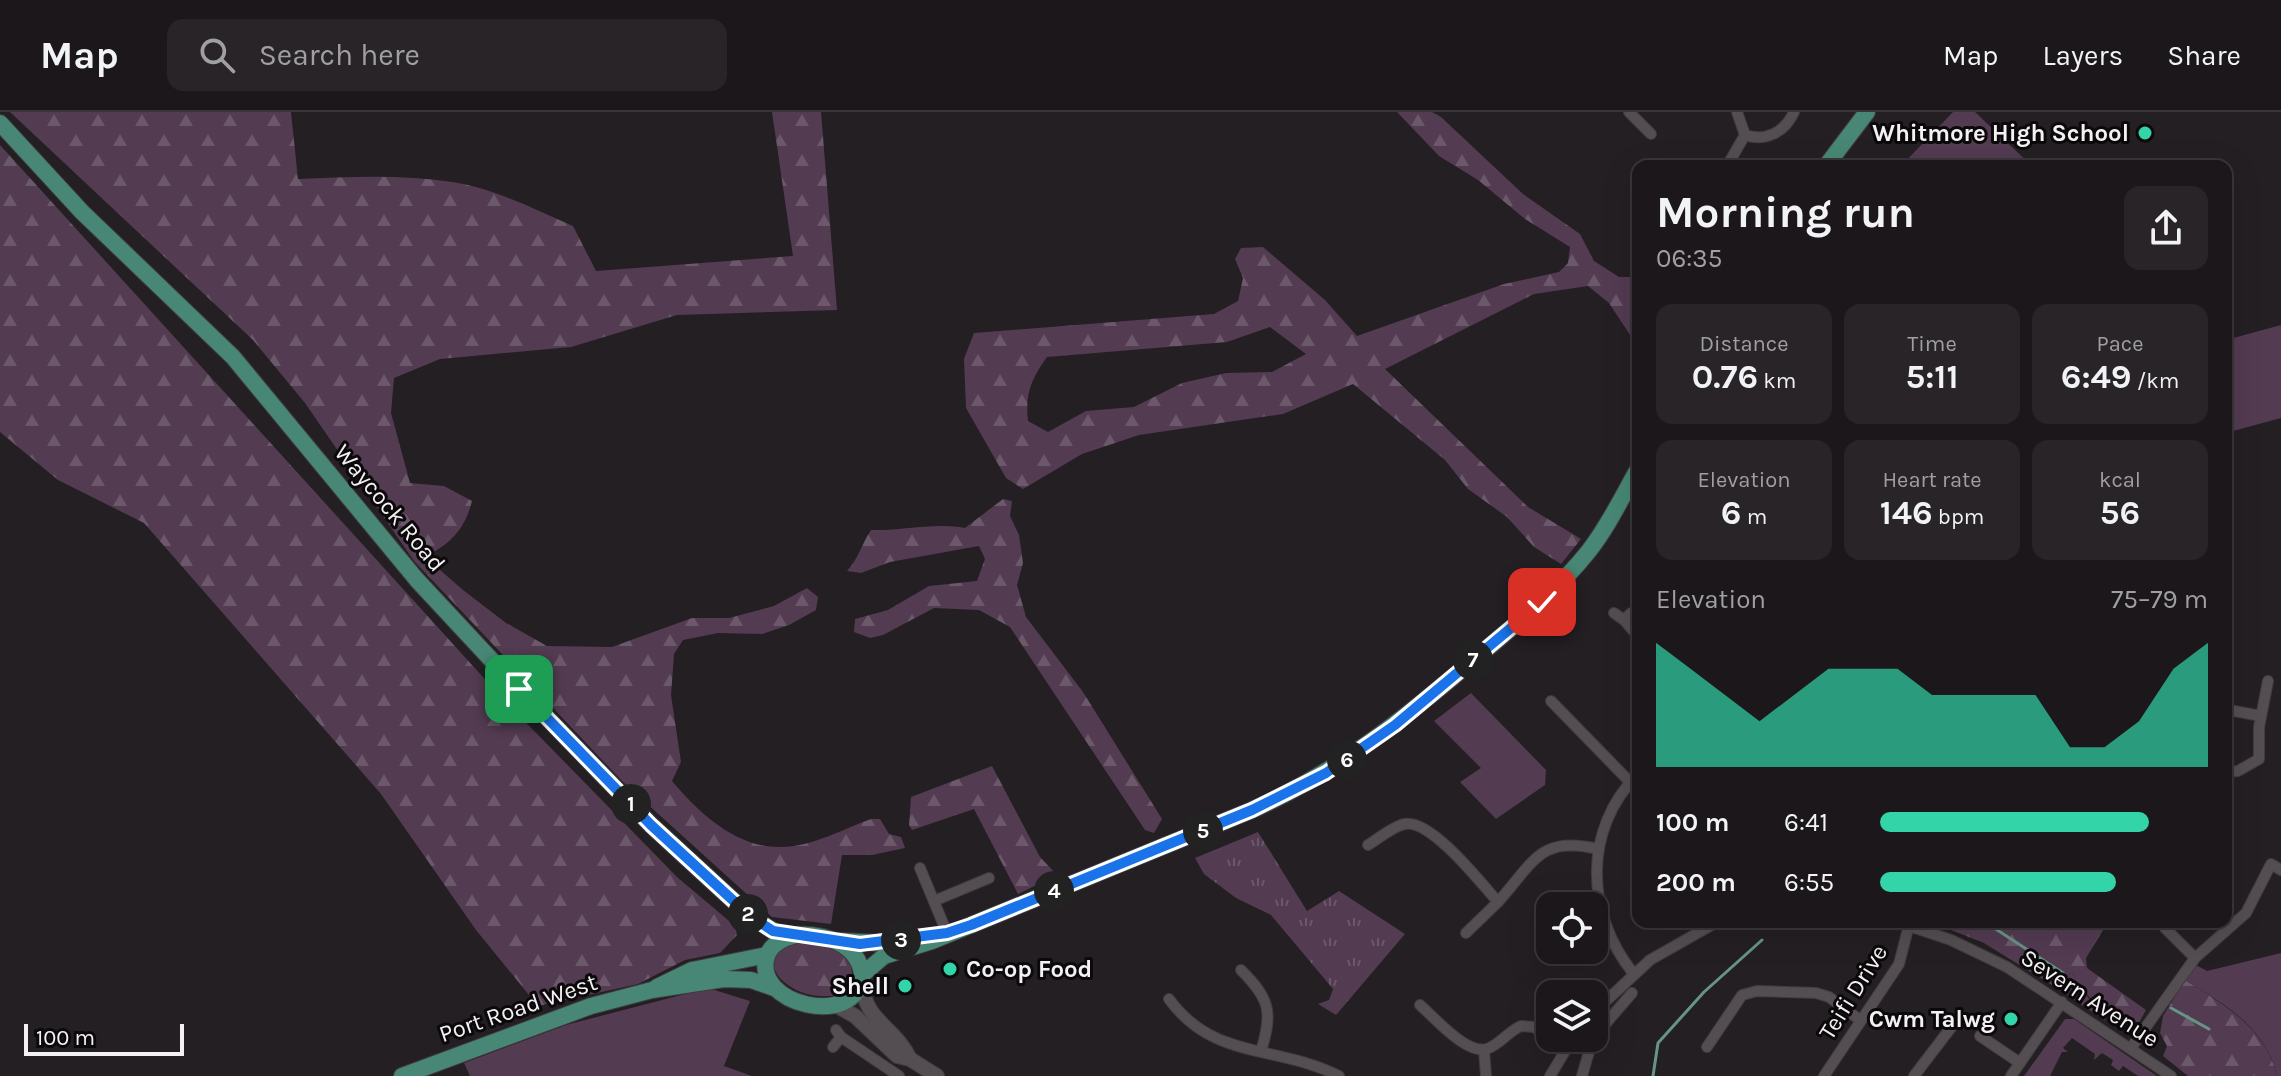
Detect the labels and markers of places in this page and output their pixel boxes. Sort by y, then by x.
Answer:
place label: Whitmore High School [1872,119,2129,147]
marker: Whitmore High School [2136,124,2154,142]
pin [1508,568,1576,636]
pin: 7 [1453,640,1493,680]
pin [485,655,553,723]
pin: 6 [1327,740,1367,780]
pin: 1 [611,784,651,824]
pin: 5 [1183,811,1223,851]
pin: 4 [1034,871,1074,911]
pin: 2 [728,894,768,934]
pin: 3 [881,920,921,960]
place label: Co-op Food [966,955,1092,983]
marker: Co-op Food [941,960,959,978]
place label: Shell [831,972,889,1000]
marker: Shell [896,977,914,995]
place label: Cwm Talwg [1869,1005,1995,1033]
marker: Cwm Talwg [2002,1010,2020,1028]

